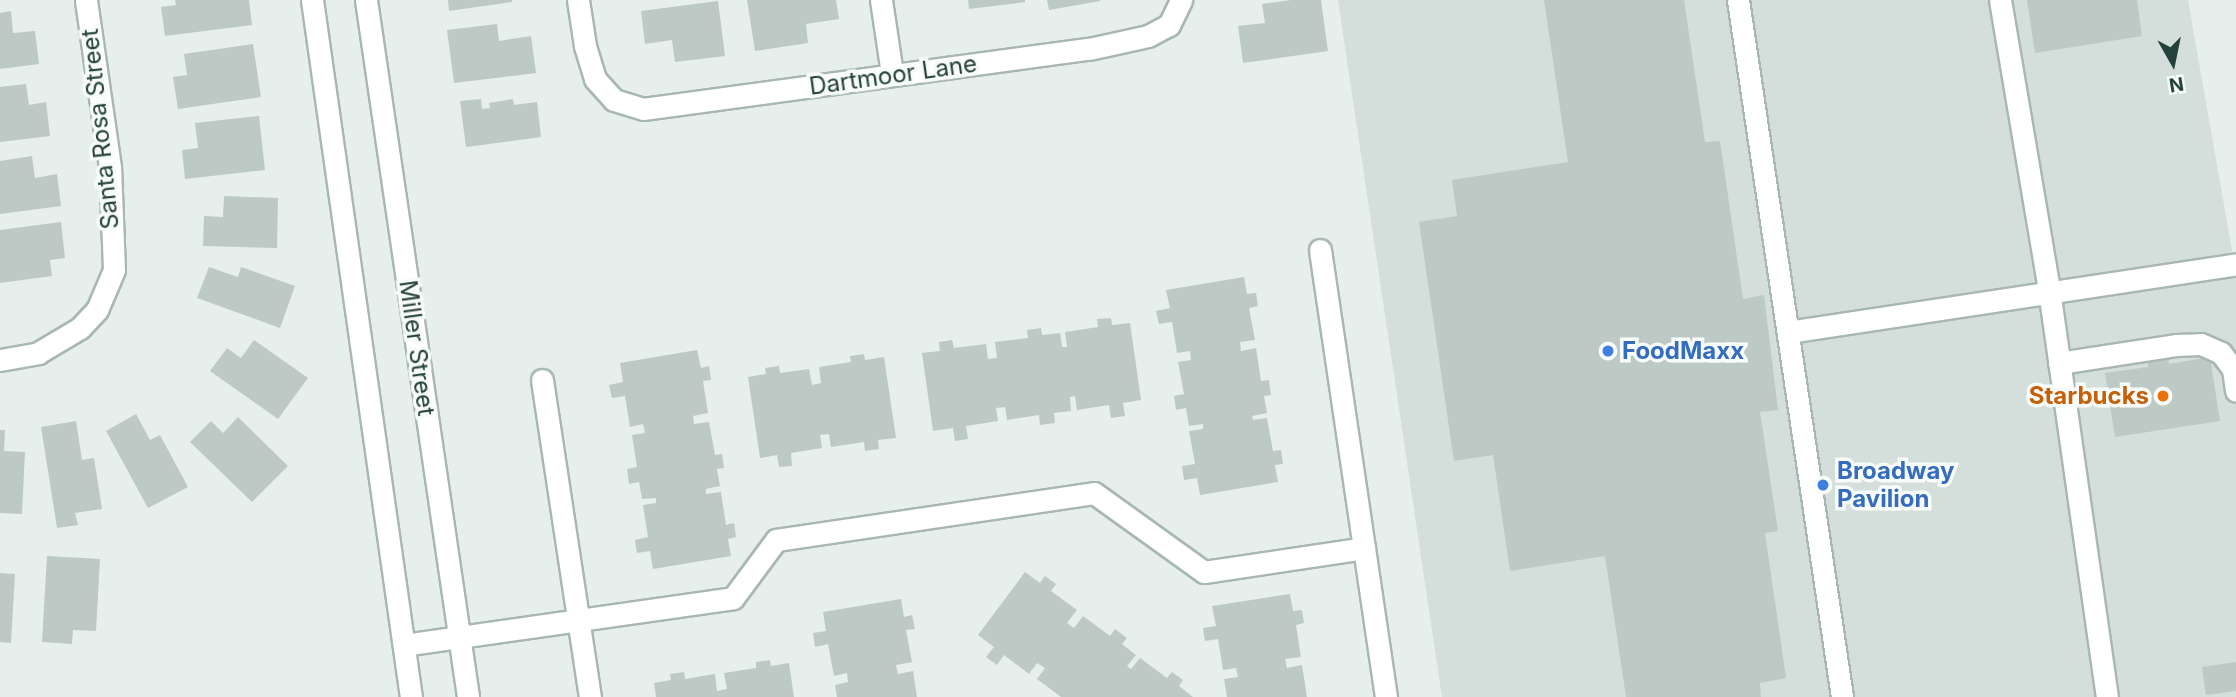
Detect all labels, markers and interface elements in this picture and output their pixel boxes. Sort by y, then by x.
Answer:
street label: Santa Rosa Street [75,27,125,231]
north arrow [2138,28,2208,98]
street label: Dartmoor Lane [807,49,979,101]
text: N [2167,72,2185,97]
street label: Miller Street [393,278,441,418]
place label: FoodMaxx [1622,337,1744,365]
marker: FoodMaxx [1600,343,1616,359]
place label: Starbucks [2029,382,2149,410]
marker: Starbucks [2155,388,2171,404]
place label: Broadway Pavilion [1837,457,1954,513]
marker: Broadway Pavilion [1815,477,1831,493]

